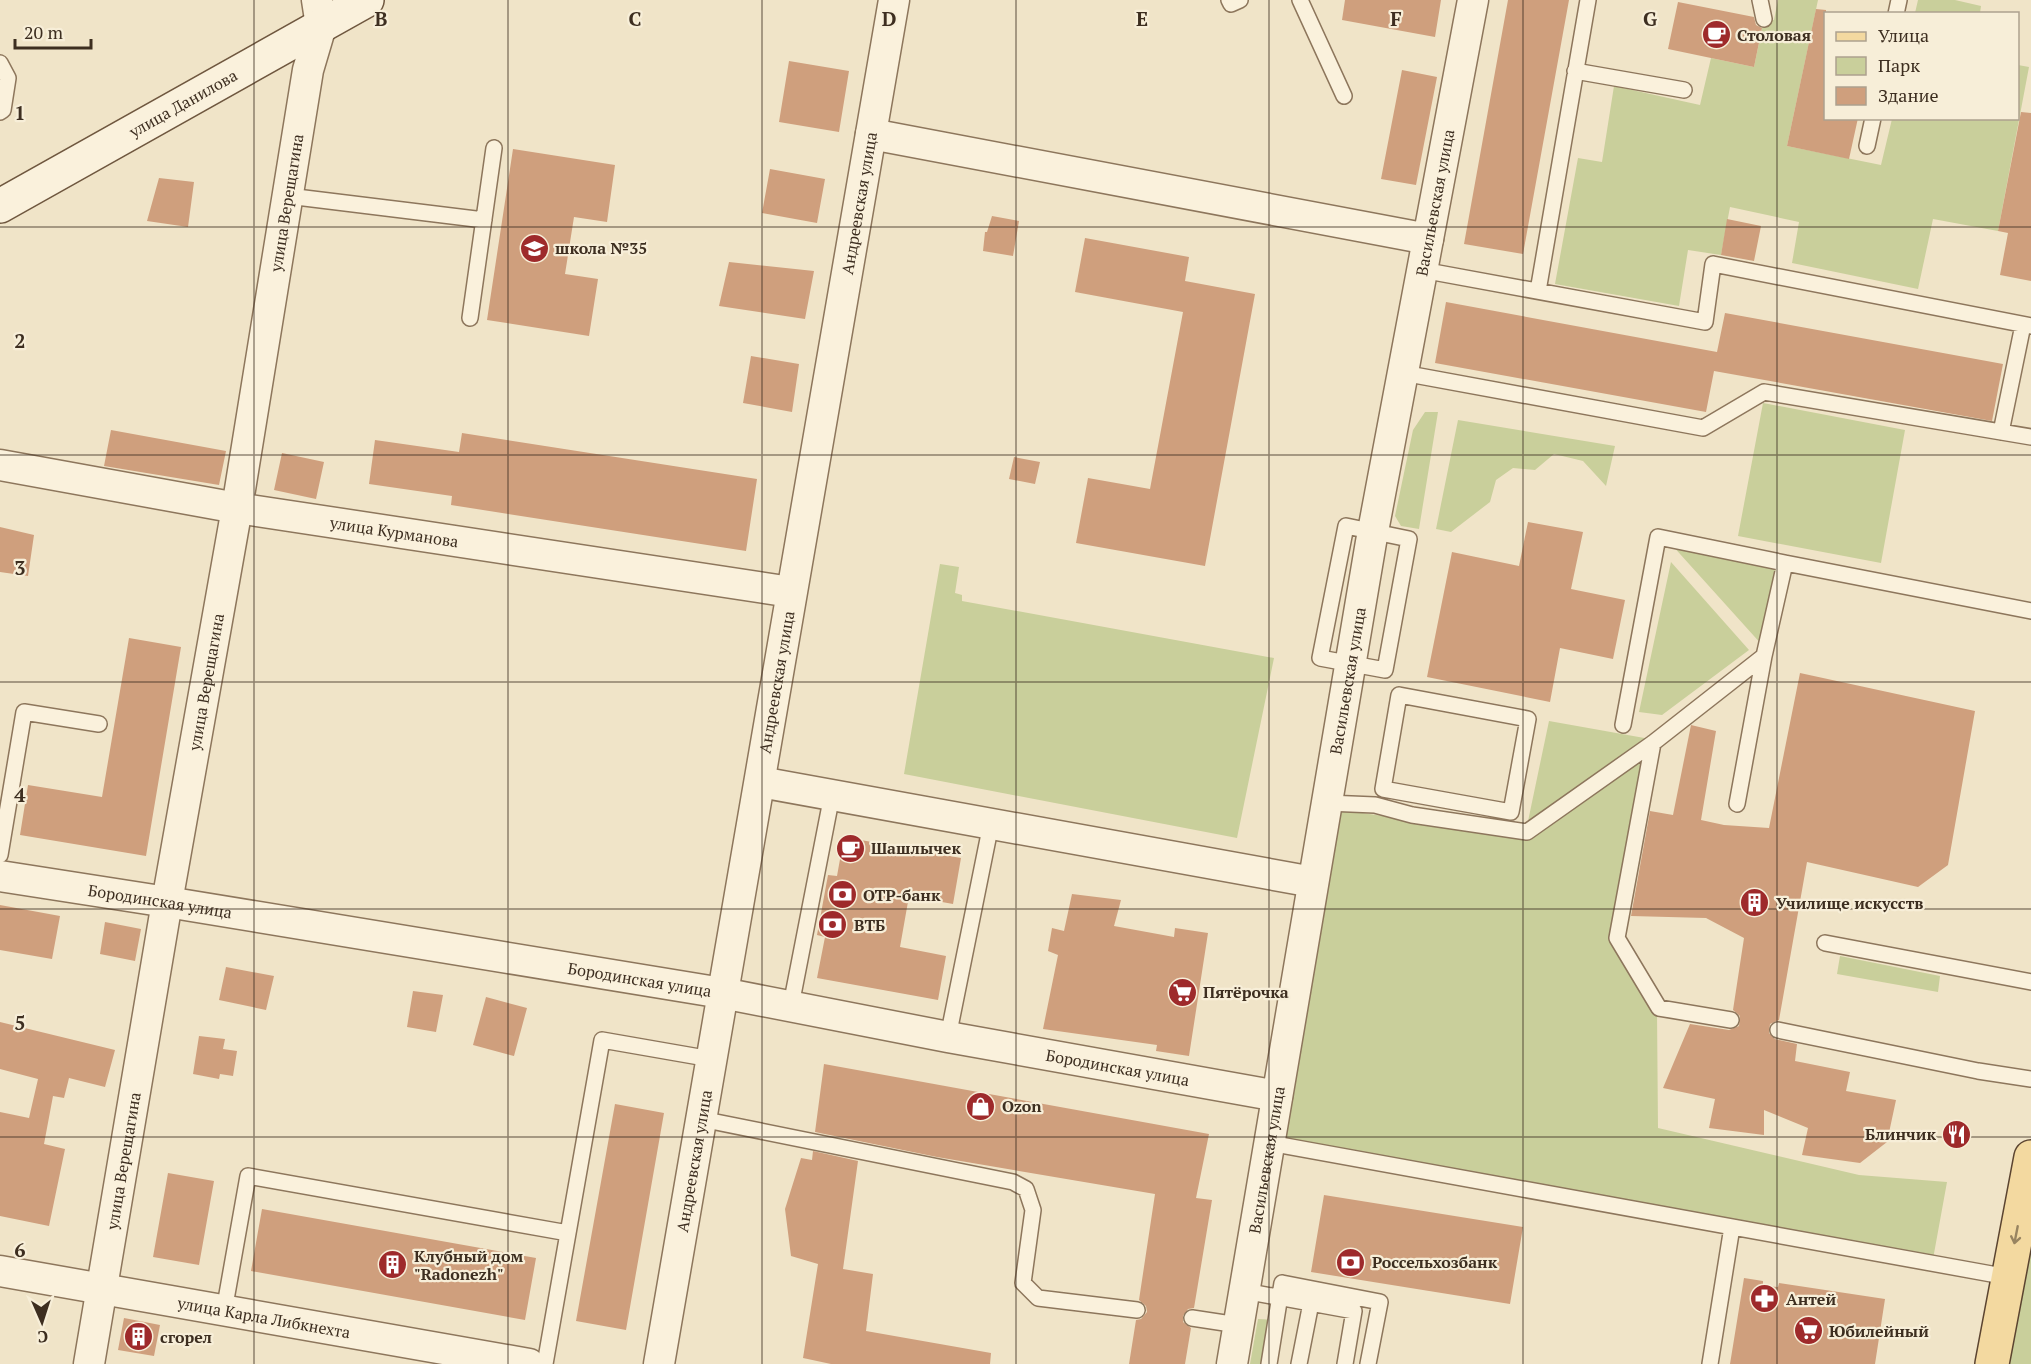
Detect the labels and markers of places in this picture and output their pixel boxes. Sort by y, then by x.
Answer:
cafe icon: Столовая [1700,19,1732,51]
place label: Столовая [1737,24,1811,46]
school or university icon: школа №35 [518,232,550,264]
place label: школа №35 [555,237,647,259]
cafe icon: Шашлычек [834,832,866,864]
place label: Шашлычек [871,837,961,859]
bank icon: OTP-банк [826,879,858,911]
place label: OTP-банк [863,884,941,906]
building icon: Училище искусств [1739,887,1771,919]
place label: Училище искусств [1776,892,1924,914]
bank icon: ВТБ [817,909,849,941]
place label: ВТБ [854,914,885,936]
supermarket icon: Пятёрочка [1166,976,1198,1008]
place label: Пятёрочка [1203,981,1289,1003]
shop icon: Ozon [965,1090,997,1122]
place label: Ozon [1002,1095,1042,1117]
restaurant icon: Блинчик [1941,1118,1973,1150]
place label: Блинчик [1865,1123,1936,1145]
place label: Клубный дом "Radonezh" [414,1245,524,1285]
bank icon: Россельхозбанк [1335,1246,1367,1278]
building icon: Клубный дом "Radonezh" [377,1249,409,1281]
place label: Россельхозбанк [1372,1251,1498,1273]
pharmacy icon: Антей [1749,1283,1781,1315]
place label: Антей [1786,1288,1836,1310]
supermarket icon: Юбилейный [1792,1315,1824,1347]
place label: Юбилейный [1829,1320,1929,1342]
building icon: сгорел [123,1321,155,1353]
place label: сгорел [160,1326,212,1348]

